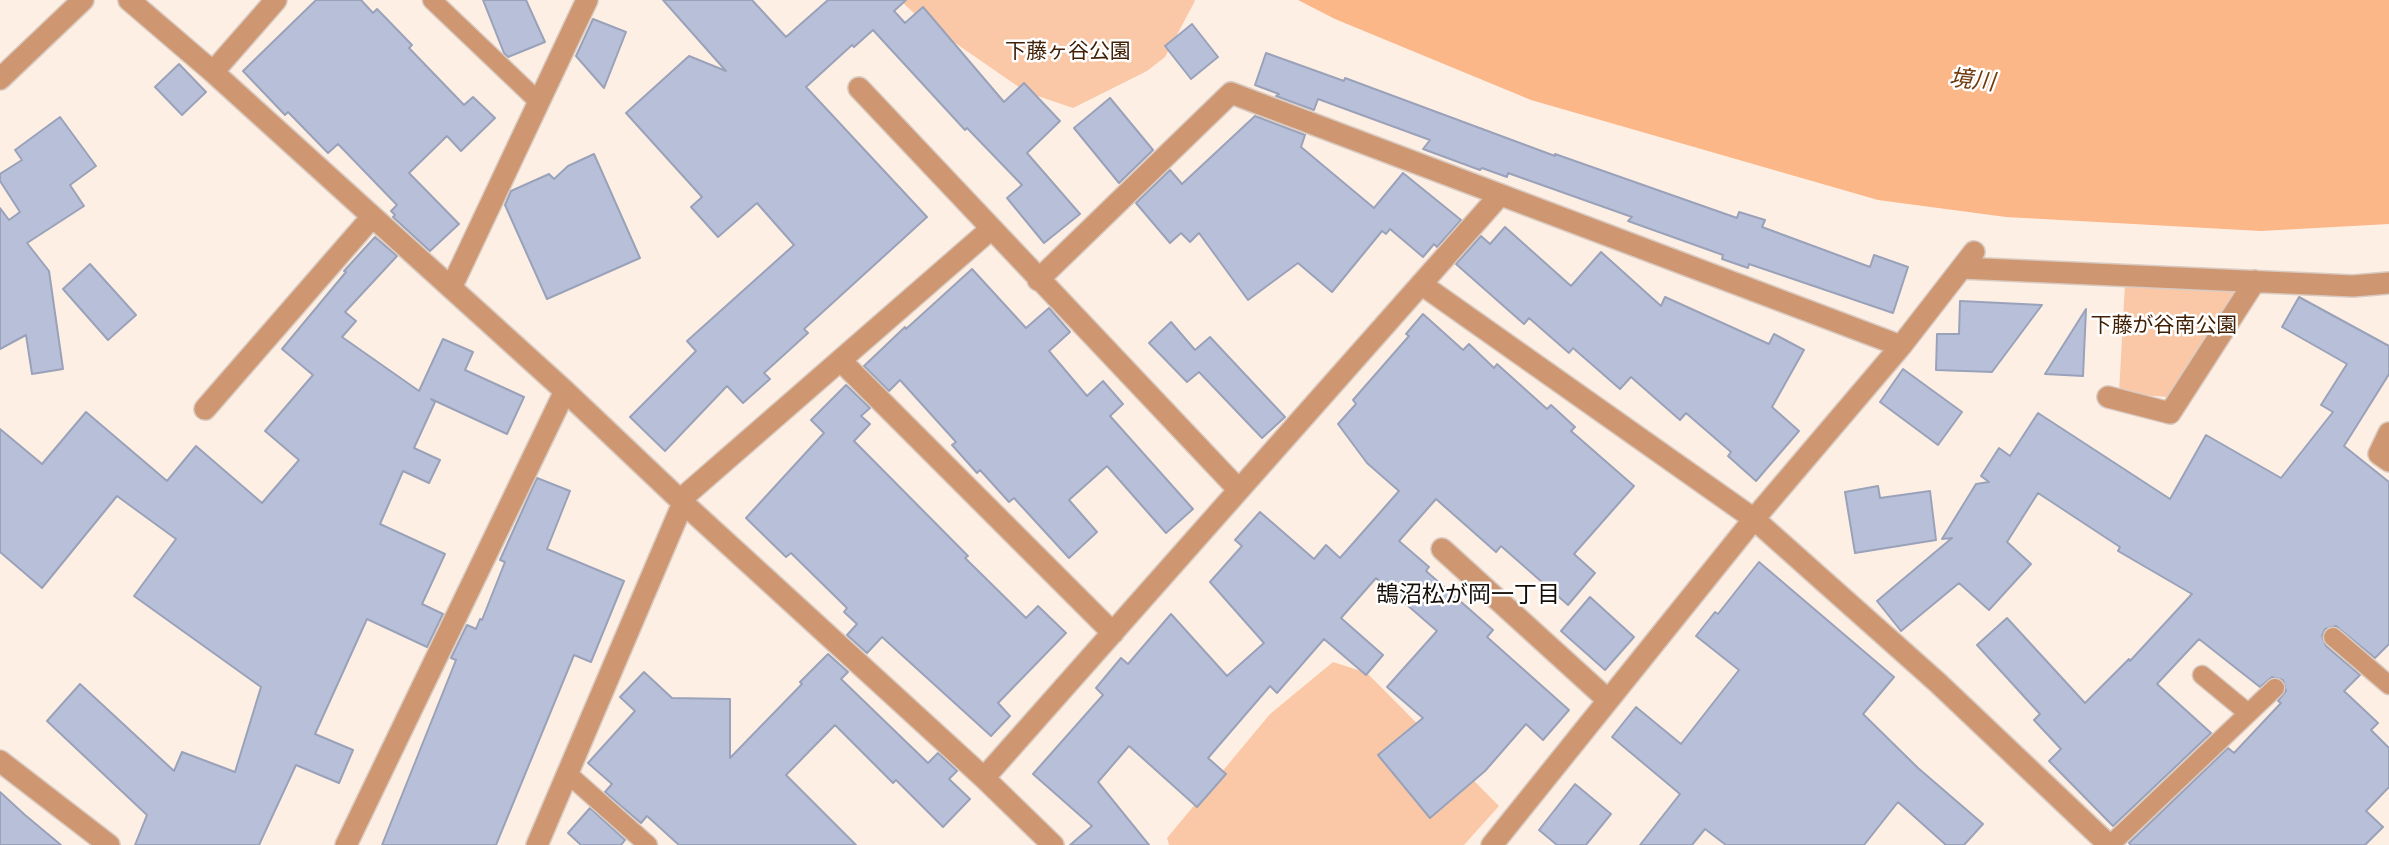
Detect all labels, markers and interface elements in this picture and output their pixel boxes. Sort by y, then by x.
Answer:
park label: 下藤ヶ谷公園 [1005,39,1131,65]
water label: 境川 [1948,65,1996,97]
park label: 下藤が谷南公園 [2091,313,2237,339]
district label: 鵠沼松が岡一丁目 [1376,582,1560,610]

